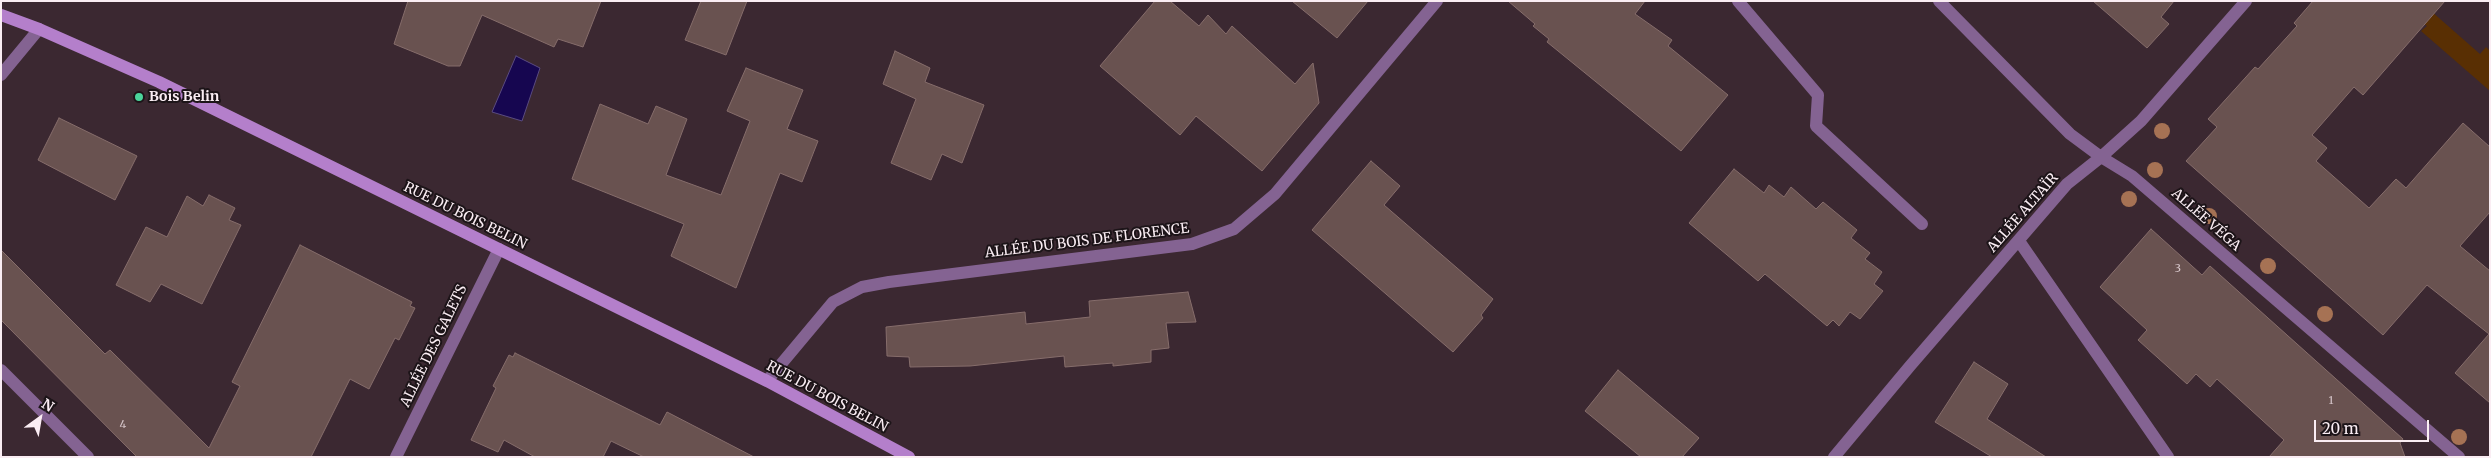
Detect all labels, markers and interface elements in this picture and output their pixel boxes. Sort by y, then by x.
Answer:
place label: Bois Belin [149,89,219,105]
marker: Bois Belin [133,91,145,103]
street label: ALLÉE ALTAÏR [1984,170,2062,256]
street label: RUE DU BOIS BELIN [401,179,529,253]
street label: ALLÉE VÉGA [2168,185,2244,255]
street label: ALLÉE DU BOIS DE FLORENCE [984,220,1190,262]
house number: 3 [2175,262,2181,276]
street label: ALLÉE DES GALETS [397,282,471,410]
street label: RUE DU BOIS BELIN [763,358,891,436]
north arrow [15,393,65,443]
house number: 1 [2329,394,2333,408]
text: N [38,395,57,416]
scale bar [2316,410,2431,442]
house number: 4 [120,418,126,432]
text: 20 m [2322,419,2359,438]

